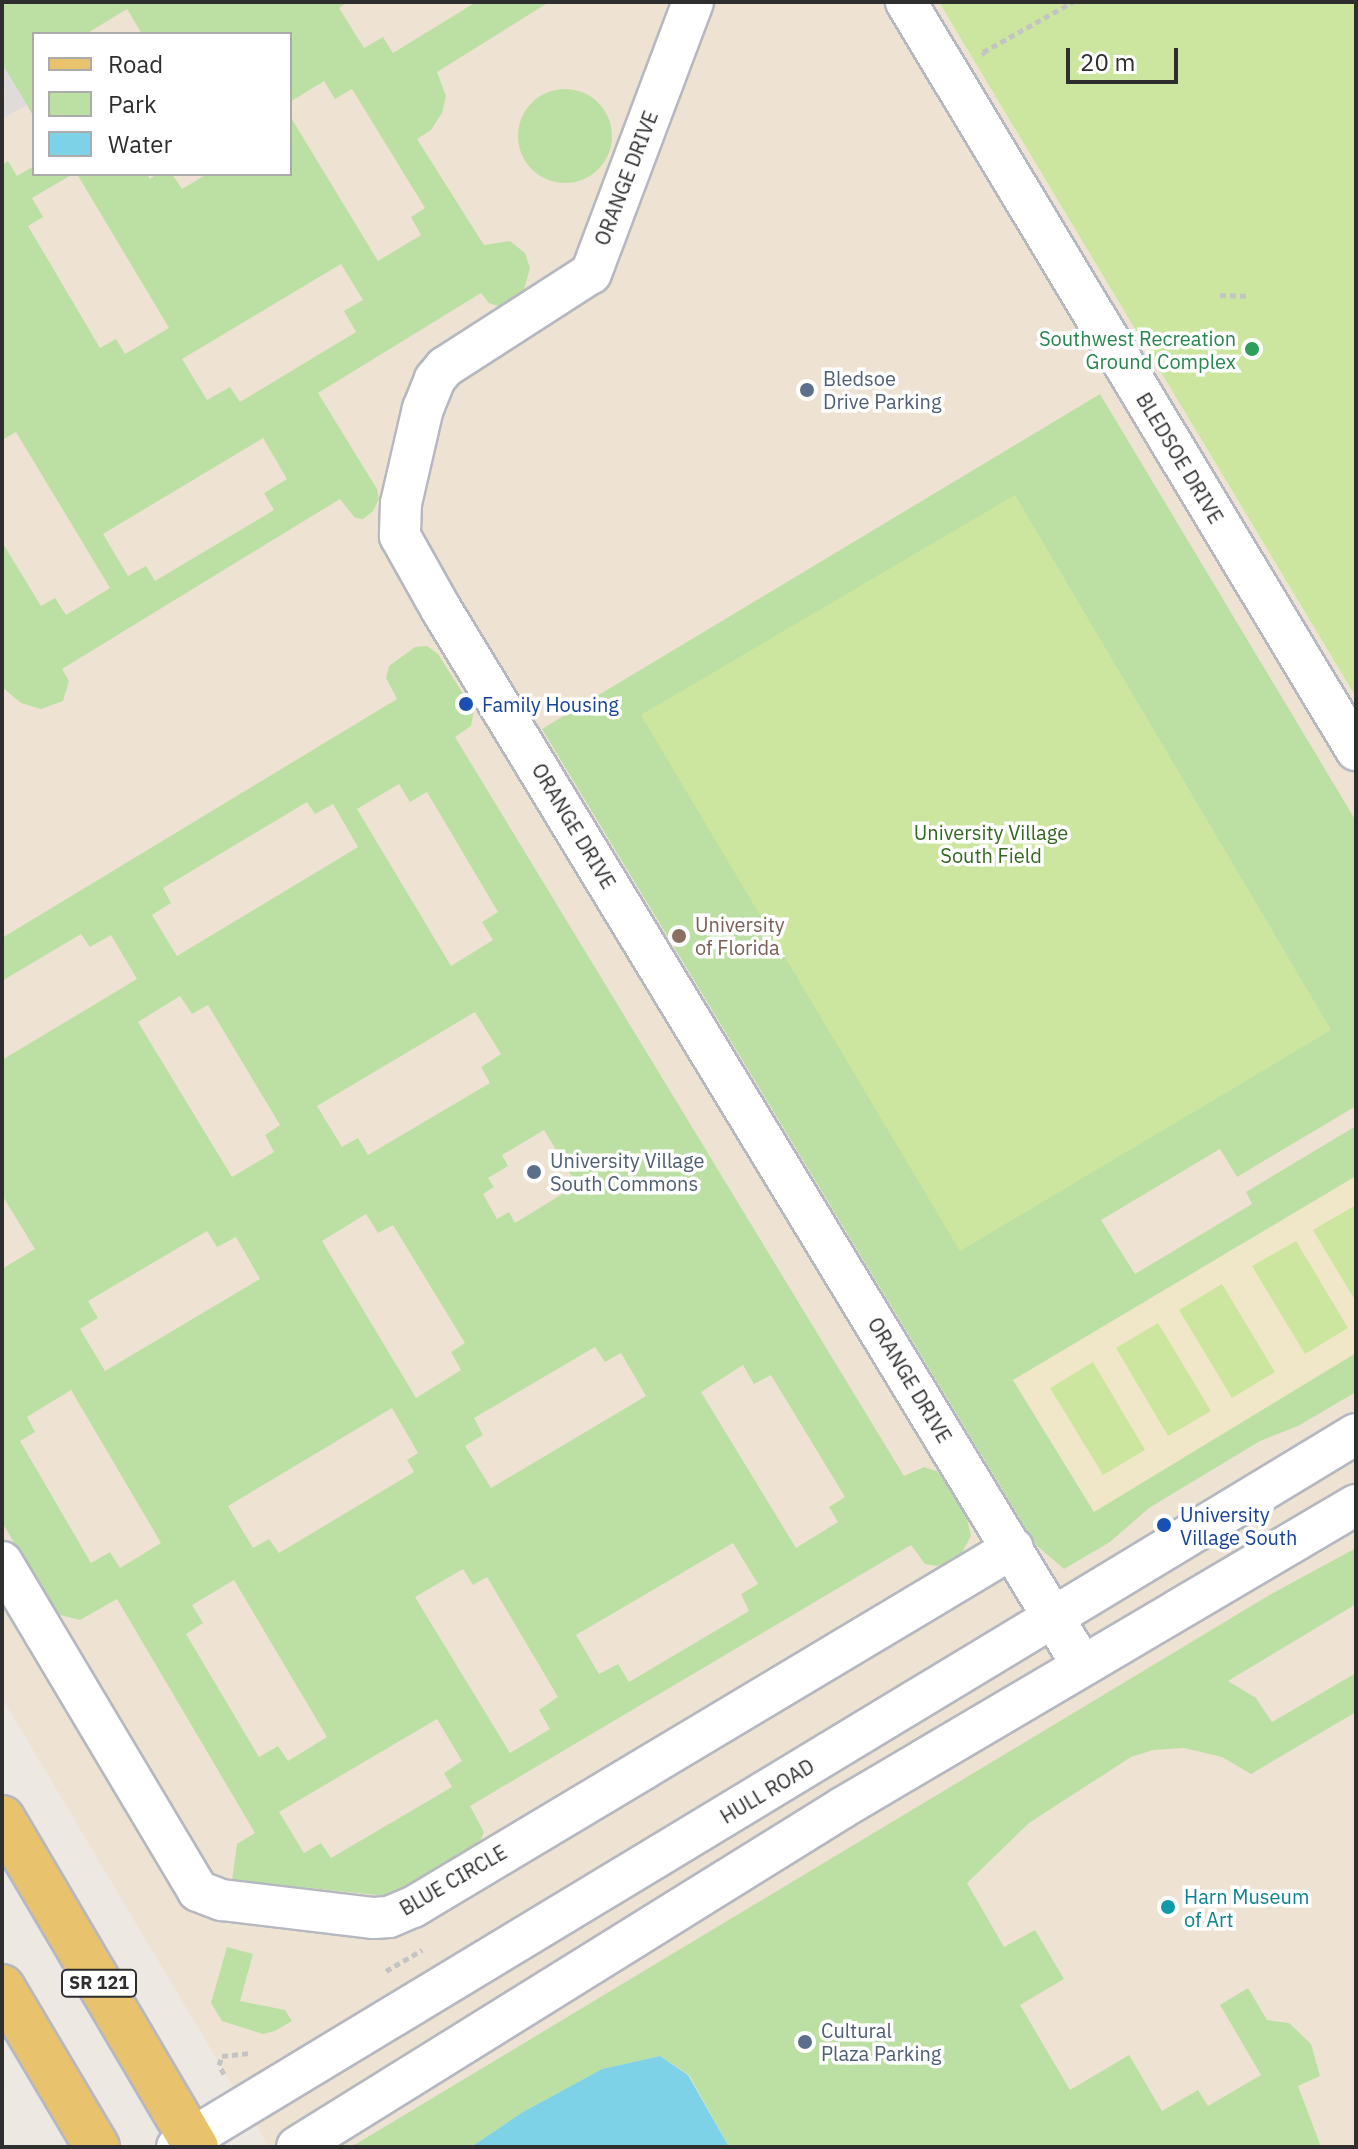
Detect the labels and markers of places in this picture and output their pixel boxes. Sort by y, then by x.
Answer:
place label: Southwest Recreation Ground Complex [1039,326,1236,373]
marker: Southwest Recreation Ground Complex [1243,340,1261,358]
place label: Bledsoe Drive Parking [823,366,942,413]
marker: Bledsoe Drive Parking [798,381,816,399]
place label: Family Housing [482,692,619,716]
marker: Family Housing [457,695,475,713]
place label: University of Florida [695,912,785,959]
marker: University of Florida [670,927,688,945]
place label: University Village South Commons [550,1148,704,1195]
marker: University Village South Commons [525,1163,543,1181]
place label: University Village South [1180,1502,1297,1549]
marker: University Village South [1155,1516,1173,1534]
place label: Harn Museum of Art [1184,1884,1309,1931]
marker: Harn Museum of Art [1159,1898,1177,1916]
place label: Cultural Plaza Parking [821,2018,941,2065]
marker: Cultural Plaza Parking [796,2033,814,2051]

